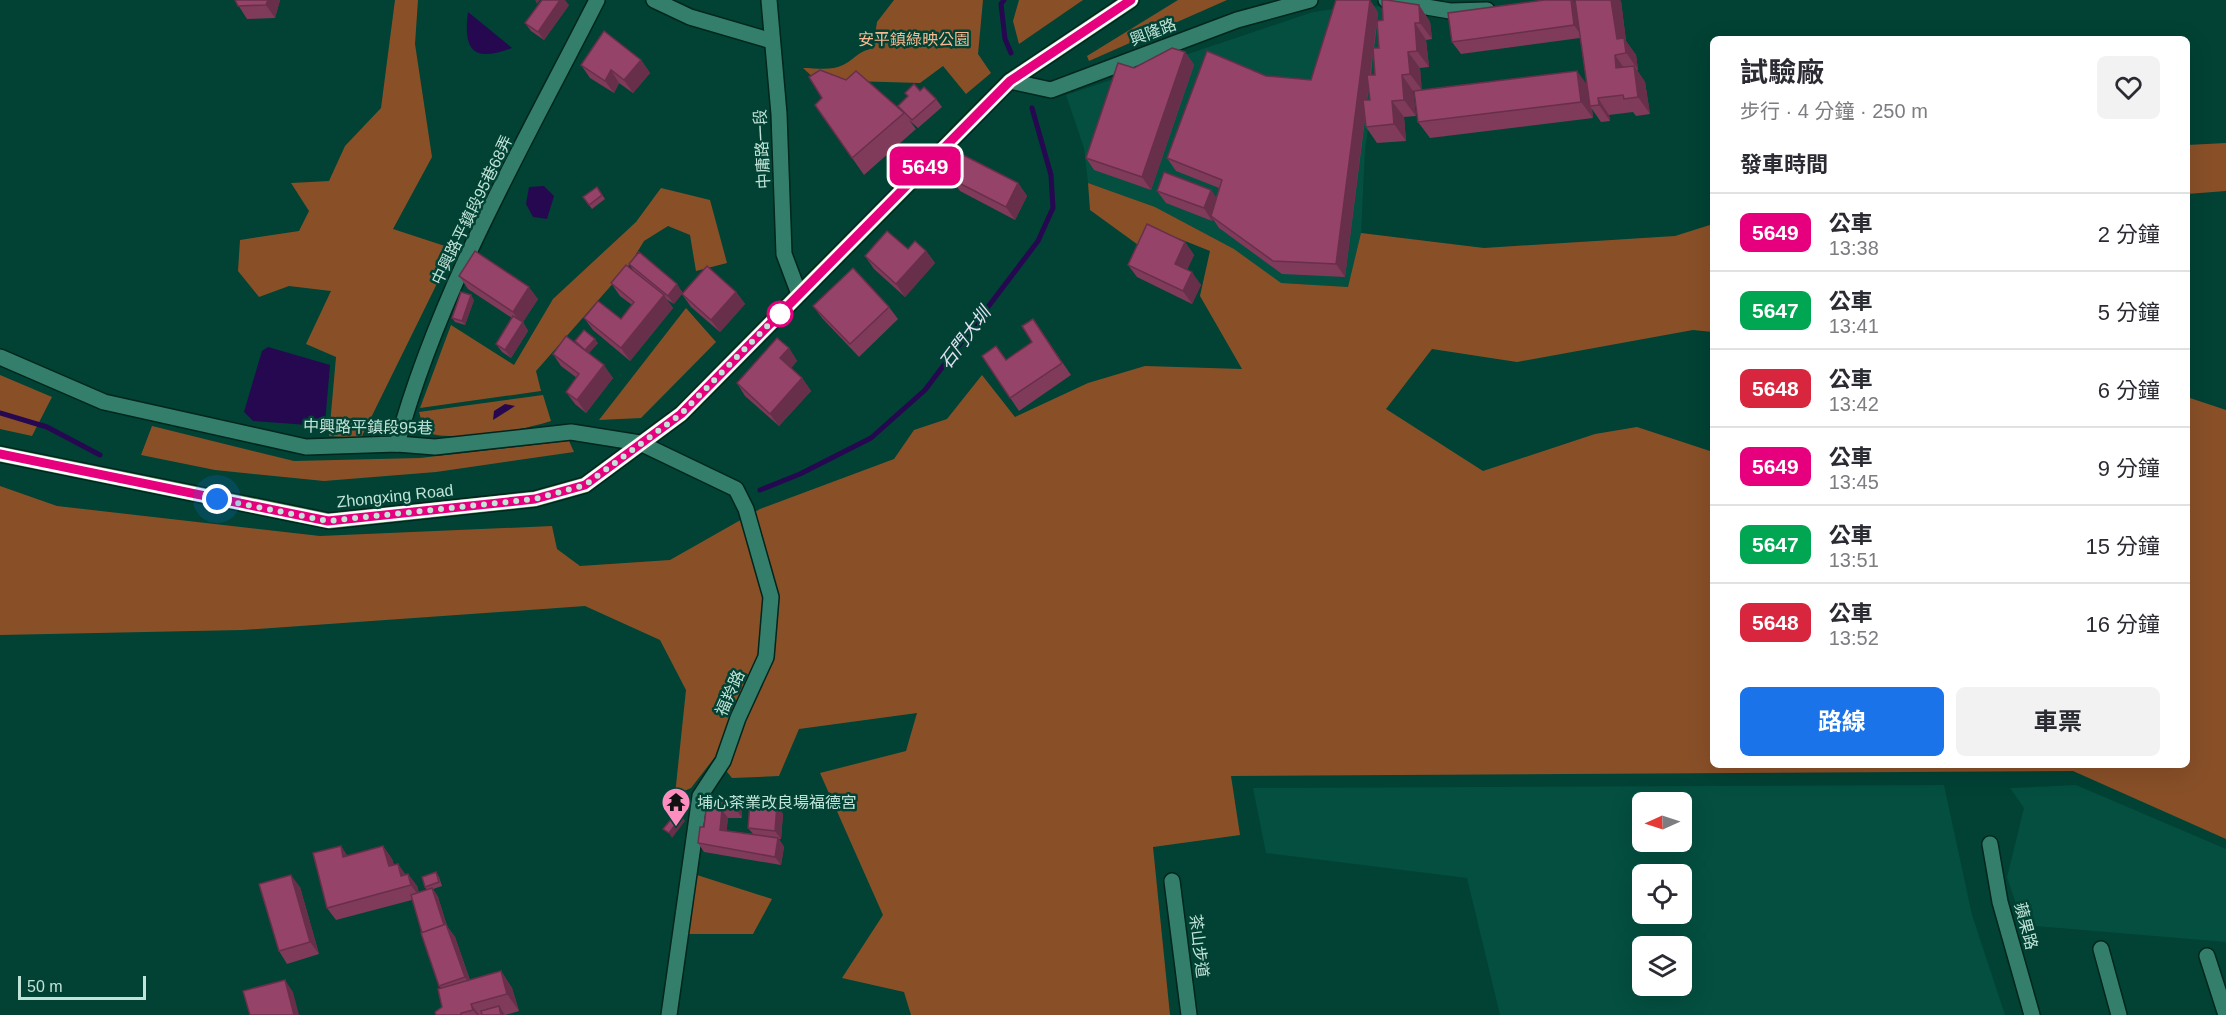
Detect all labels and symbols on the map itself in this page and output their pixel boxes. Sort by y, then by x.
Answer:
street label: 興隆路 [1128,15,1178,49]
park label: 安平鎮綠映公園 [858,31,970,48]
street label: 中庸路一段 [751,109,773,189]
street label: 中興路平鎮段95巷68弄 [428,133,516,287]
line badge: 5649 [883,146,967,186]
unlabelled marker [767,301,793,327]
water label: 石門大圳 [935,301,996,373]
street label: 中興路平鎮段95巷 [303,417,433,437]
street label: Zhongxing Road [336,481,454,511]
your location [202,484,232,514]
street label: 福羚路 [712,668,748,718]
temple icon: 埔心茶業改良場福德宮 [660,786,692,828]
north arrow [1632,792,1692,852]
place label: 埔心茶業改良場福德宮 [697,794,857,811]
street label: 蘋果路 [2012,901,2040,951]
street label: 茶山步道 [1187,913,1211,979]
scale bar [18,973,146,1000]

